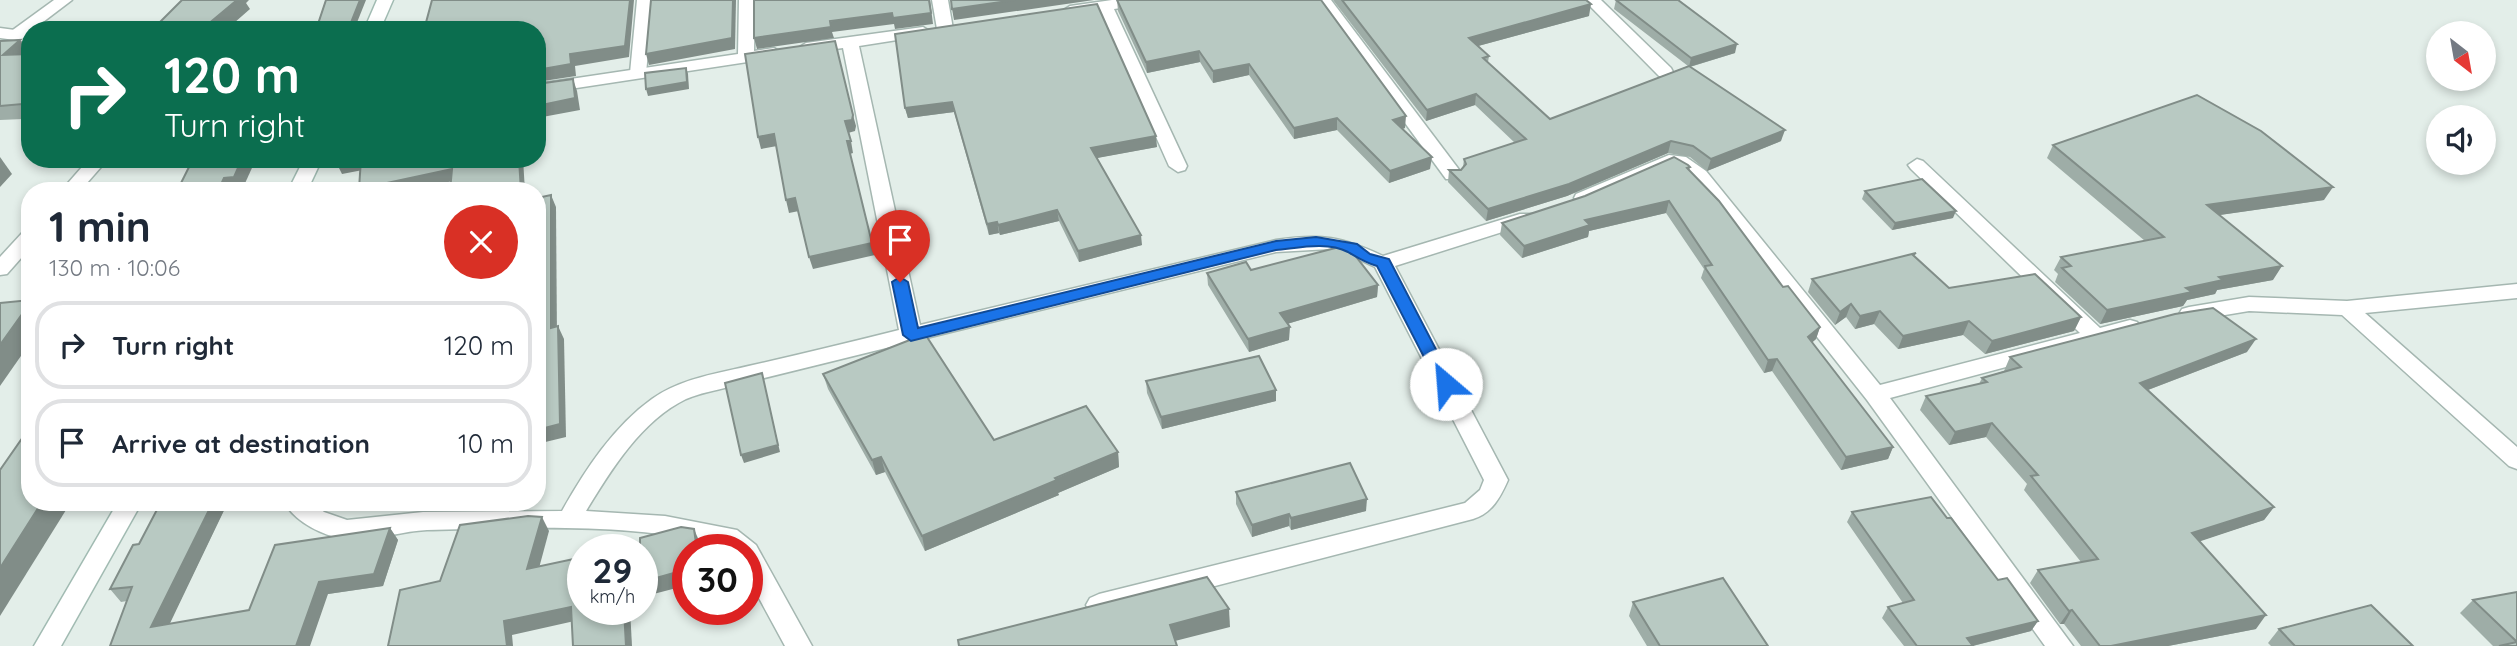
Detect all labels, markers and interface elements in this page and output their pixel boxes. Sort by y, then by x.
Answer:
north arrow [2426,21,2496,91]
map controls [2426,21,2496,175]
text: 120 m [164,44,300,105]
icon: right [49,49,140,140]
text: Turn right [164,105,305,145]
button: sound [2426,105,2496,175]
text: 1 min [49,200,151,253]
button: close [444,205,518,279]
pin [870,210,930,282]
icon: arrive [881,221,919,259]
text: 130 m · 10:06 [49,253,180,282]
icon: right [53,326,91,364]
text: Turn right [112,329,234,362]
text: 120 m [444,329,514,362]
position arrow [1409,347,1483,421]
icon: arrive [53,424,91,462]
text: Arrive at destination [112,427,370,460]
text: 10 m [458,427,514,460]
speed limit sign: 30 [672,534,763,625]
text: 29 [593,548,632,592]
text: km/h [590,585,635,608]

